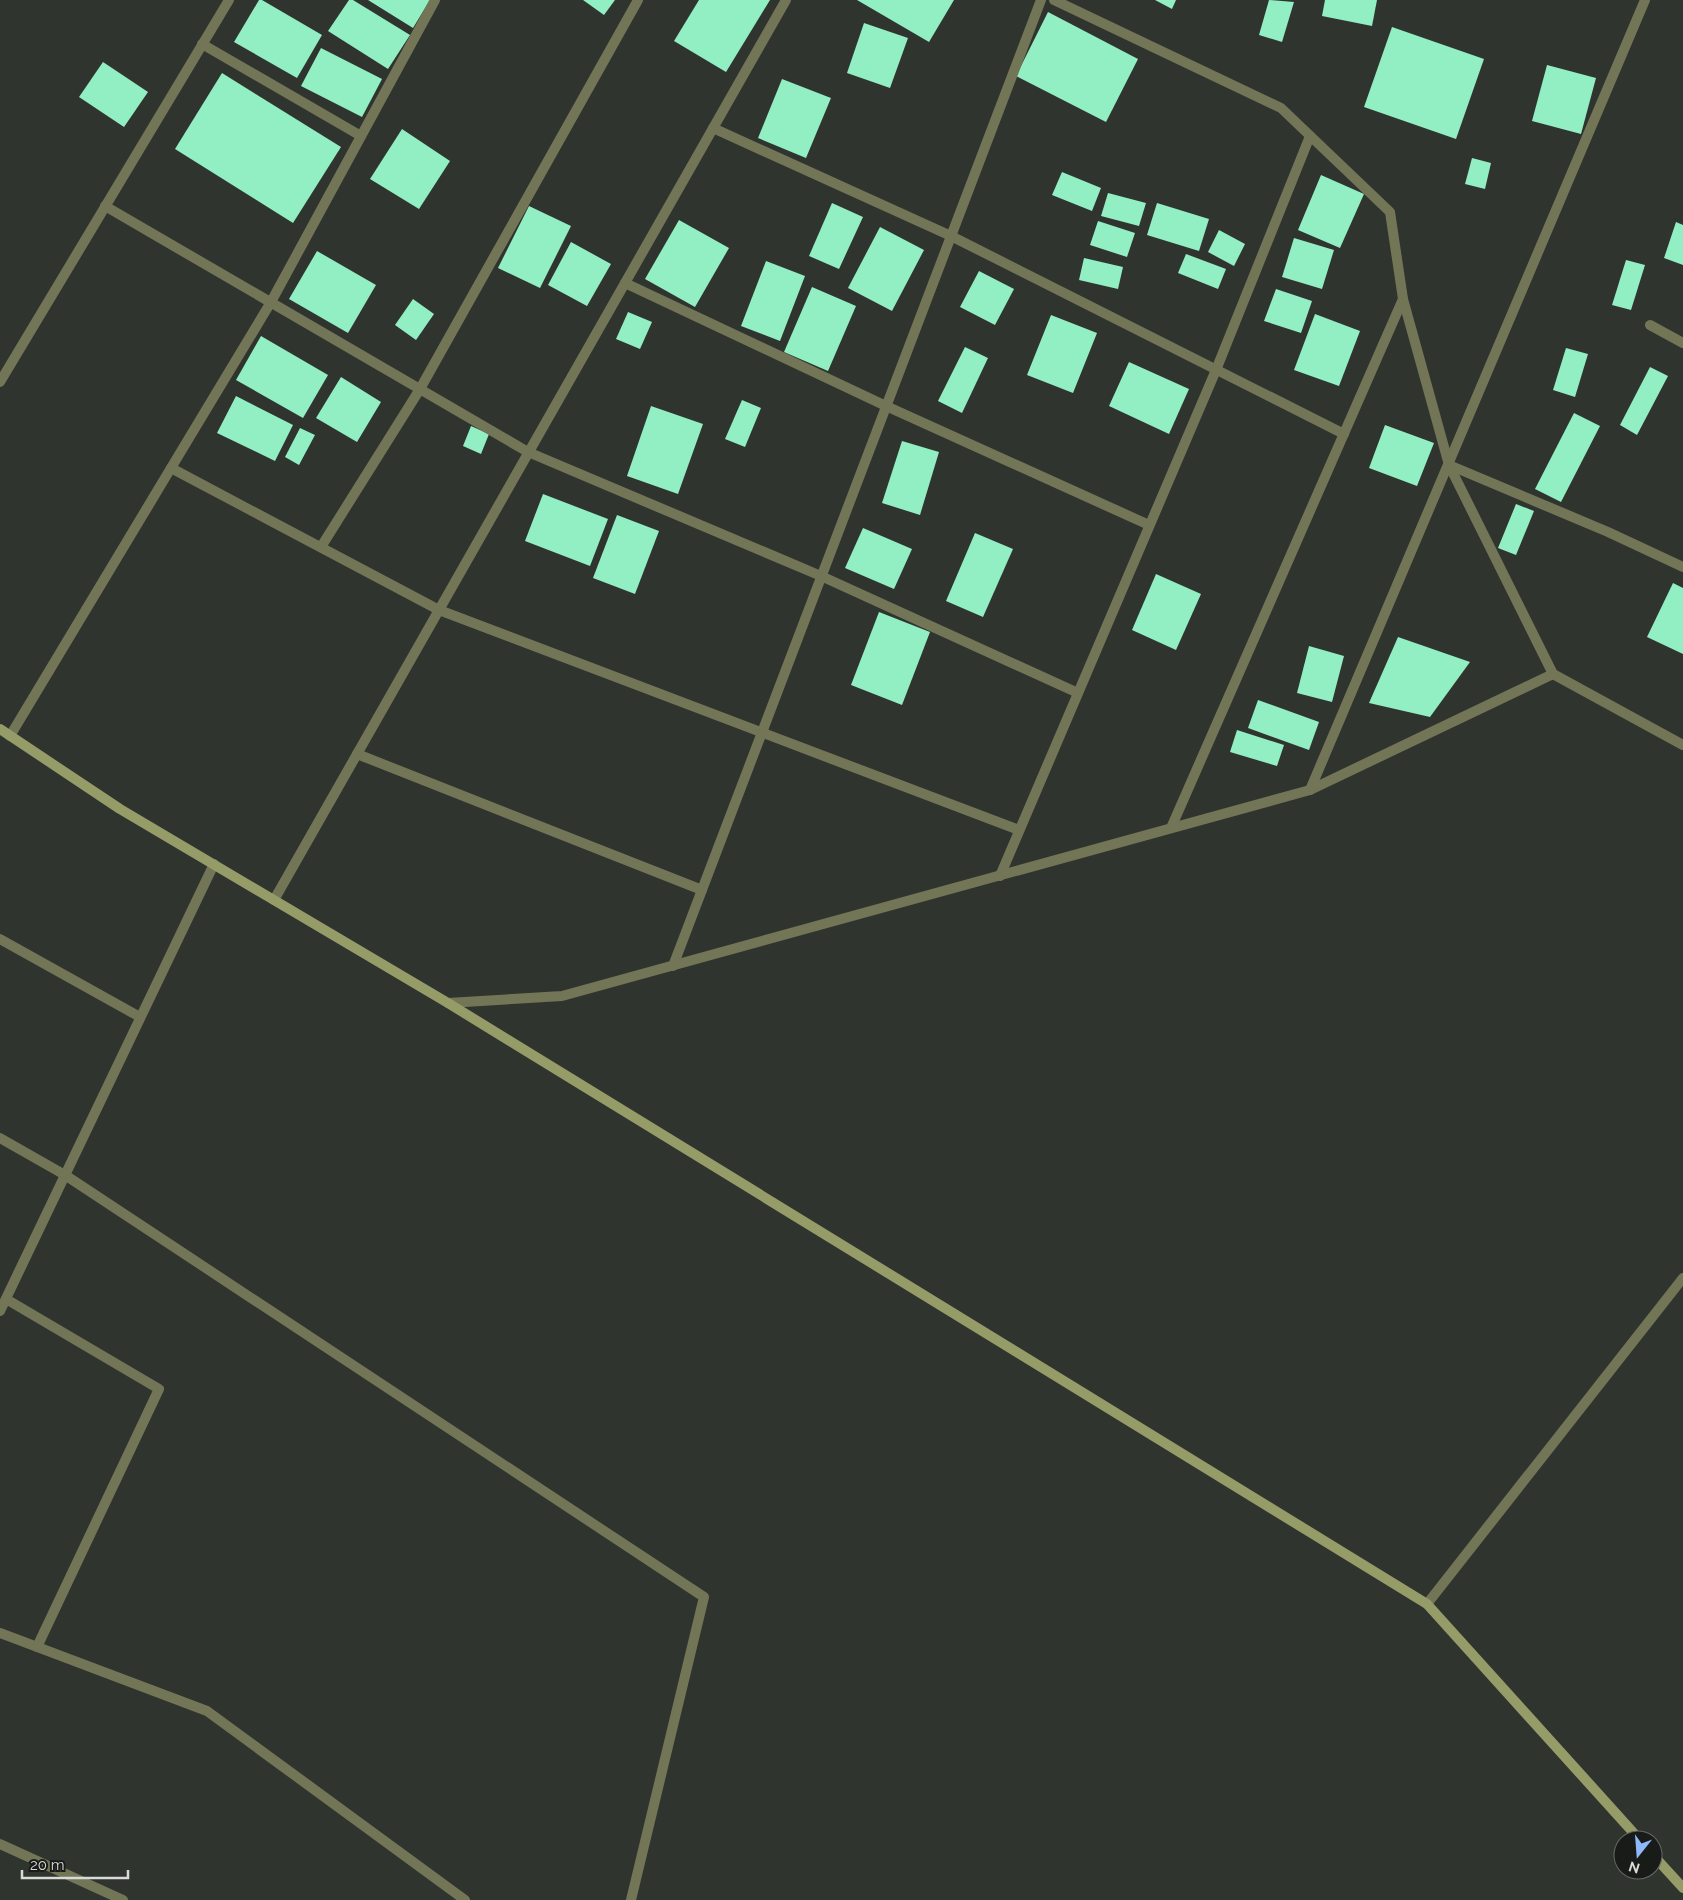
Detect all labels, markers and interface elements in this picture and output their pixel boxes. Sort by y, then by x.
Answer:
north arrow [1613,1830,1663,1880]
scale bar [22,1848,129,1880]
text: 20 m [30,1856,65,1874]
text: N [1627,1858,1642,1877]

